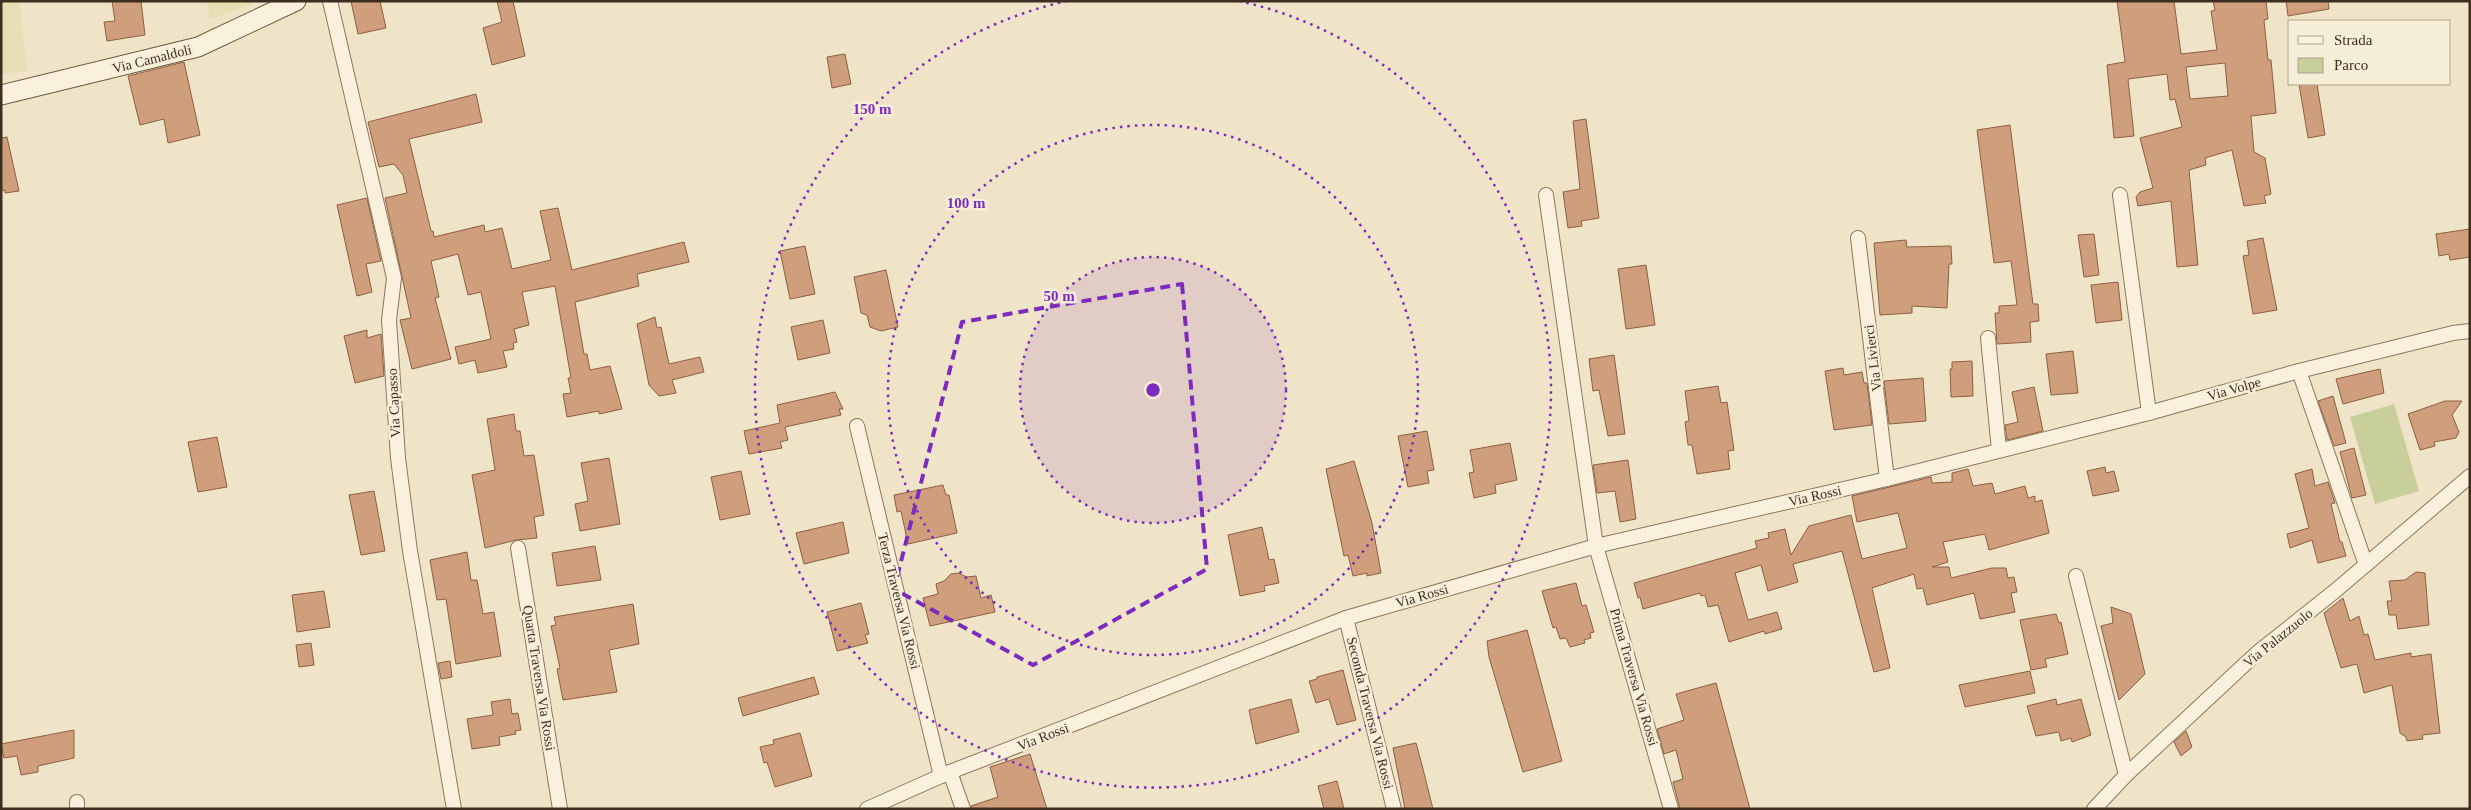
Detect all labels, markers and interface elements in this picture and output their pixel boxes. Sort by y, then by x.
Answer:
legend [2288,20,2451,85]
text: Strada [2334,32,2373,48]
street label: Via Camaldoli [111,42,193,76]
text: Parco [2334,57,2368,73]
text: 150 m [853,101,892,117]
text: 100 m [947,195,986,211]
text: 50 m [1043,288,1075,304]
street label: Via Livierci [1861,324,1885,392]
street label: Via Capasso [385,368,403,438]
street label: Via Volpe [2205,374,2263,404]
centre of rings [1144,381,1162,399]
street label: Via Rossi [1787,483,1843,509]
street label: Terza Traversa Via Rossi [875,531,923,671]
street label: Via Rossi [1394,581,1450,611]
street label: Quarta Traversa Via Rossi [520,604,558,752]
street label: Prima Traversa Via Rossi [1607,606,1661,748]
street label: Via Palazzuolo [2241,606,2315,670]
street label: Seconda Traversa Via Rossi [1344,635,1396,791]
street label: Via Rossi [1015,720,1071,754]

